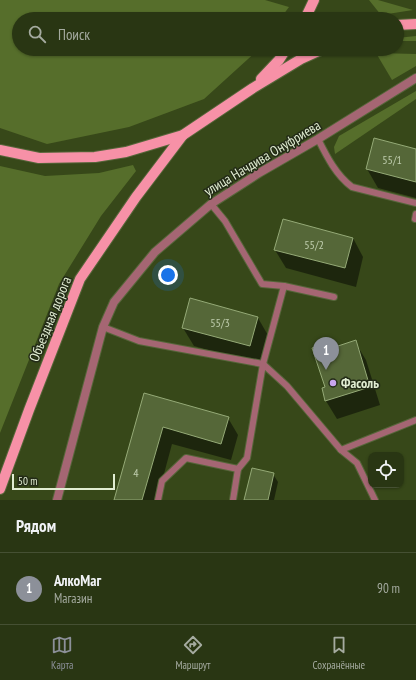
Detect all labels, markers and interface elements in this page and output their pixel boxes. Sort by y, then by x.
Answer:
search box [12,12,404,56]
icon: search [26,23,48,45]
text: Поиск [58,25,90,44]
street label: улица Начдива Онуфриева [200,116,324,200]
house number: 55/1 [382,152,402,167]
house number: 55/2 [304,237,324,252]
your location [158,265,178,285]
street label: Объездная дорога [25,274,75,364]
house number: 55/3 [210,315,230,330]
pin: 1 [313,337,339,370]
place label: Фасоль [341,374,379,392]
marker: Фасоль [328,378,338,388]
map controls [368,452,404,488]
button: locate [368,452,404,488]
house number: 4 [133,465,139,480]
scale bar [12,472,115,491]
text: 50 m [18,474,37,488]
text: Рядом [16,515,56,537]
text: АлкоМаг [54,571,101,590]
text: 1 [26,580,32,597]
text: 90 m [377,580,400,597]
text: Магазин [54,590,92,607]
tab: Карта [51,634,73,672]
tab: Маршрут [175,634,211,672]
tab: Сохранённые [313,634,365,672]

